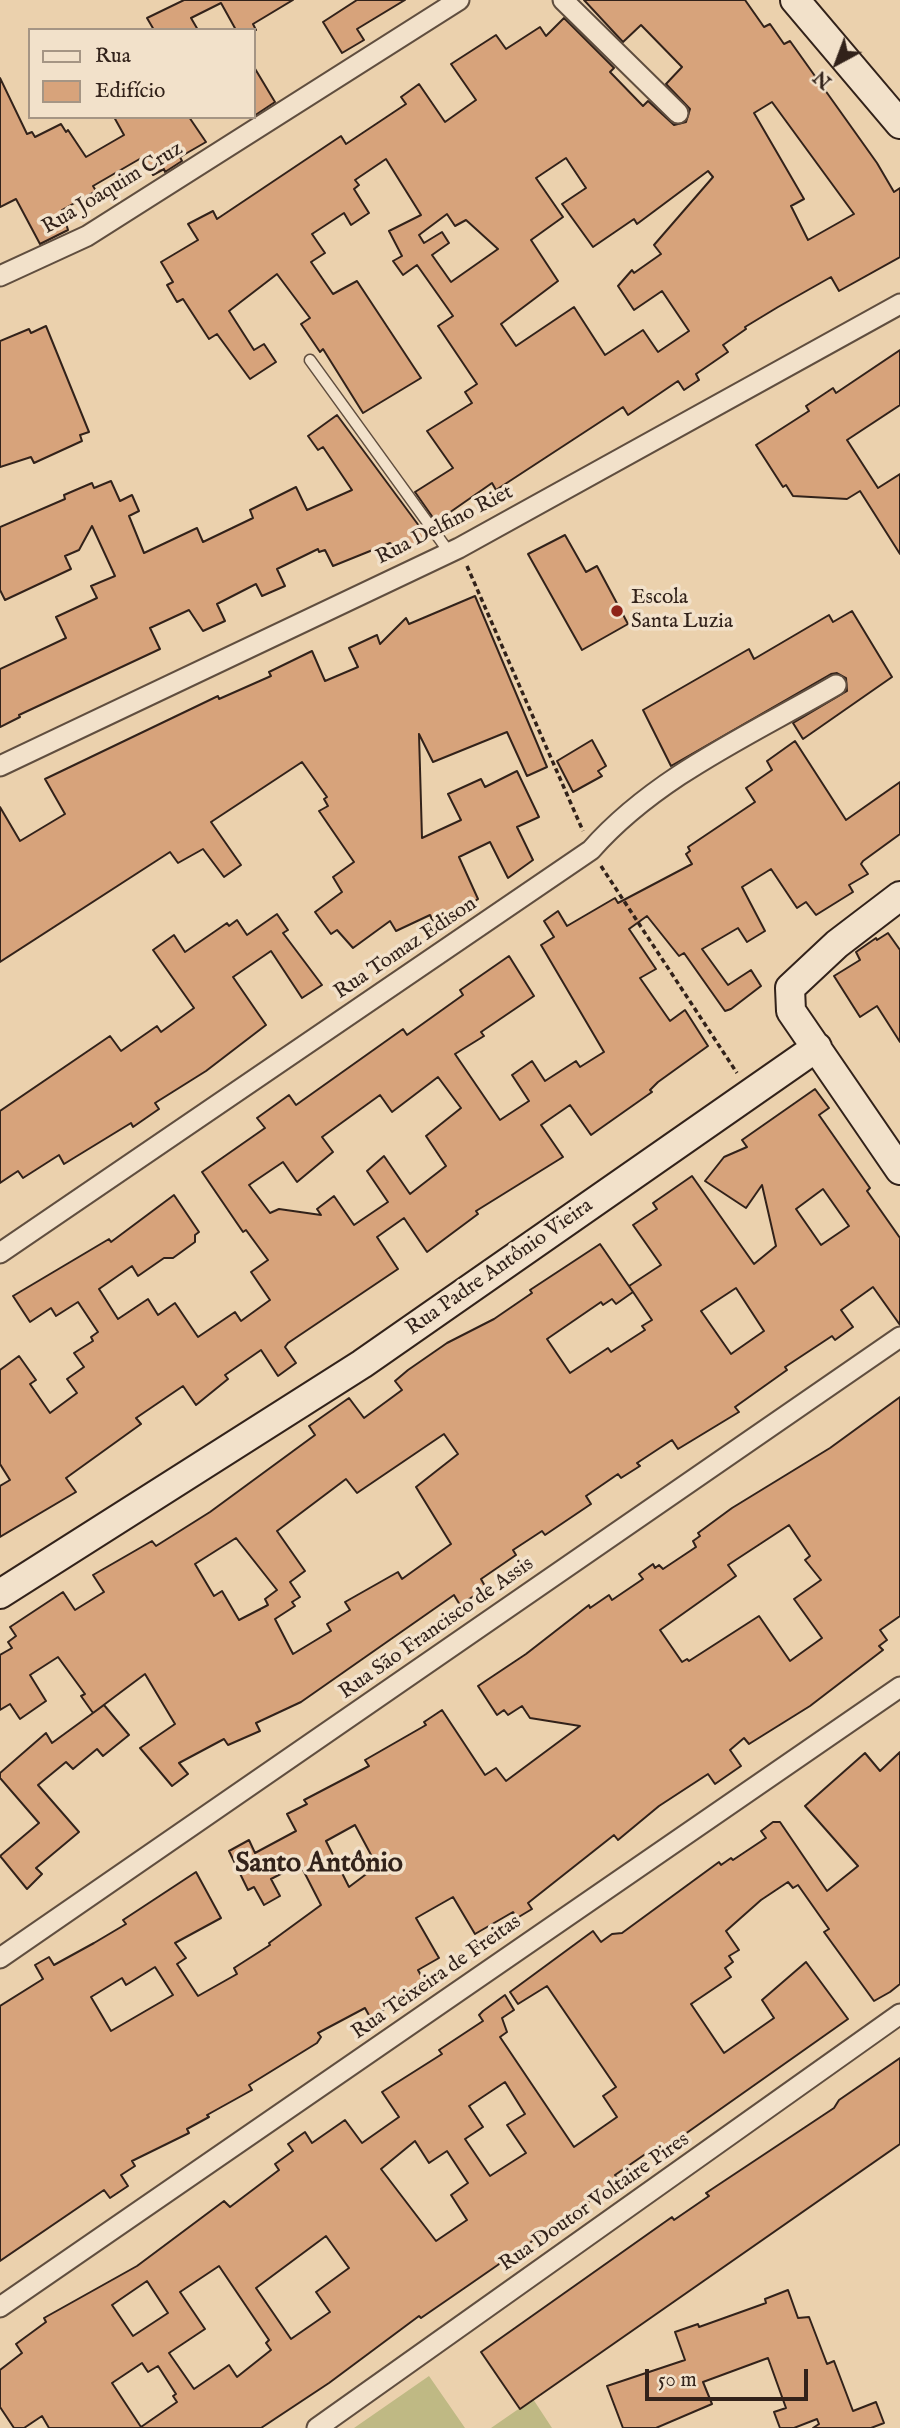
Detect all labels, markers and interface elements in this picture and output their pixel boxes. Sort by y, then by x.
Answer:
legend [28,28,256,119]
north arrow [802,28,872,98]
text: Rua [95,43,131,70]
text: N [809,64,837,93]
text: Edifício [95,78,165,105]
street label: Rua Joaquim Cruz [38,137,188,241]
street label: Rua Delfino Riet [372,481,518,571]
place label: Escola Santa Luzia [631,586,733,636]
marker: Escola Santa Luzia [609,603,625,619]
street label: Rua Tomaz Edison [330,892,482,1006]
street label: Rua Padre Antônio Vieira [402,1194,598,1342]
street label: Rua São Francisco de Assis [335,1552,539,1706]
district label: Santo Antônio [235,1848,403,1882]
street label: Rua Teixeira de Freitas [348,1910,526,2046]
street label: Rua Doutor Voltaire Pires [495,2128,695,2278]
scale bar [648,2354,811,2398]
text: 50 m [658,2367,697,2394]

